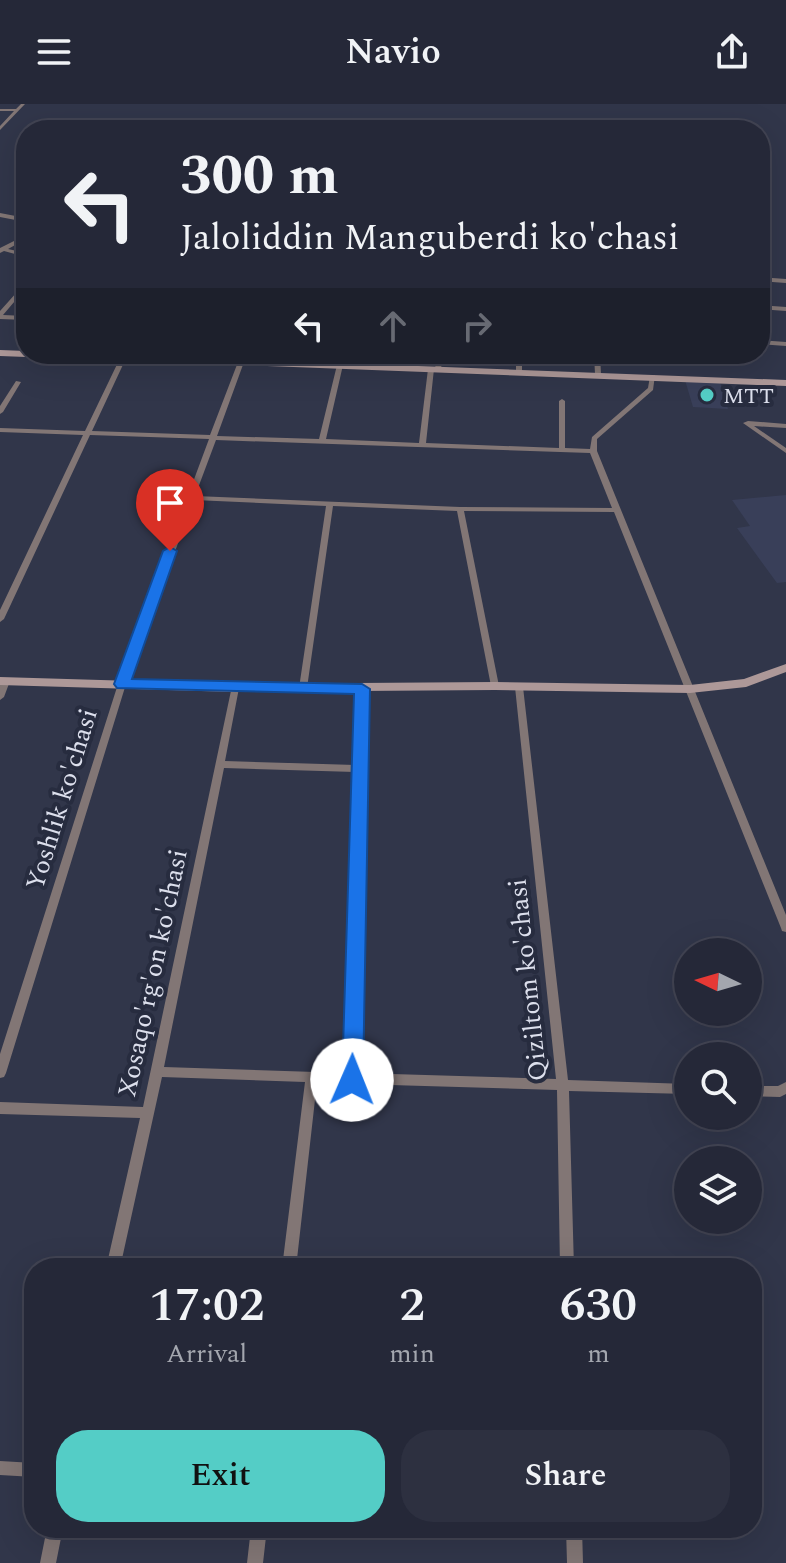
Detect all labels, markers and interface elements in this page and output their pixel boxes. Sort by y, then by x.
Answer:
text: Navio [345,25,441,80]
icon: menu [32,30,76,74]
icon: share [710,30,754,74]
text: 300 m [180,134,339,219]
icon: left [48,152,152,256]
text: Jaloliddin Manguberdi ko'chasi [180,211,679,266]
icon: left [287,304,331,348]
icon: ahead [371,304,415,348]
icon: right [455,304,499,348]
place label: MTT [723,380,774,413]
marker: MTT [698,386,716,404]
pin [136,469,204,551]
icon: arrive [148,481,192,525]
street label: Yoshlik ko'chasi [15,703,109,895]
street label: Xosaqo'rg'on ko'chasi [107,846,199,1101]
street label: Qiziltom ko'chasi [497,877,559,1083]
north arrow [674,938,762,1026]
map controls [674,938,762,1234]
position arrow [310,1038,394,1122]
button: search [674,1042,762,1130]
button: layers [674,1146,762,1234]
text: 17:02 [149,1269,264,1342]
text: 2 [399,1269,425,1342]
text: 630 [560,1269,637,1342]
text: Arrival [166,1334,247,1374]
text: min [389,1334,435,1374]
text: m [587,1334,610,1374]
button: Exit [56,1430,385,1522]
button: Share [401,1430,730,1522]

